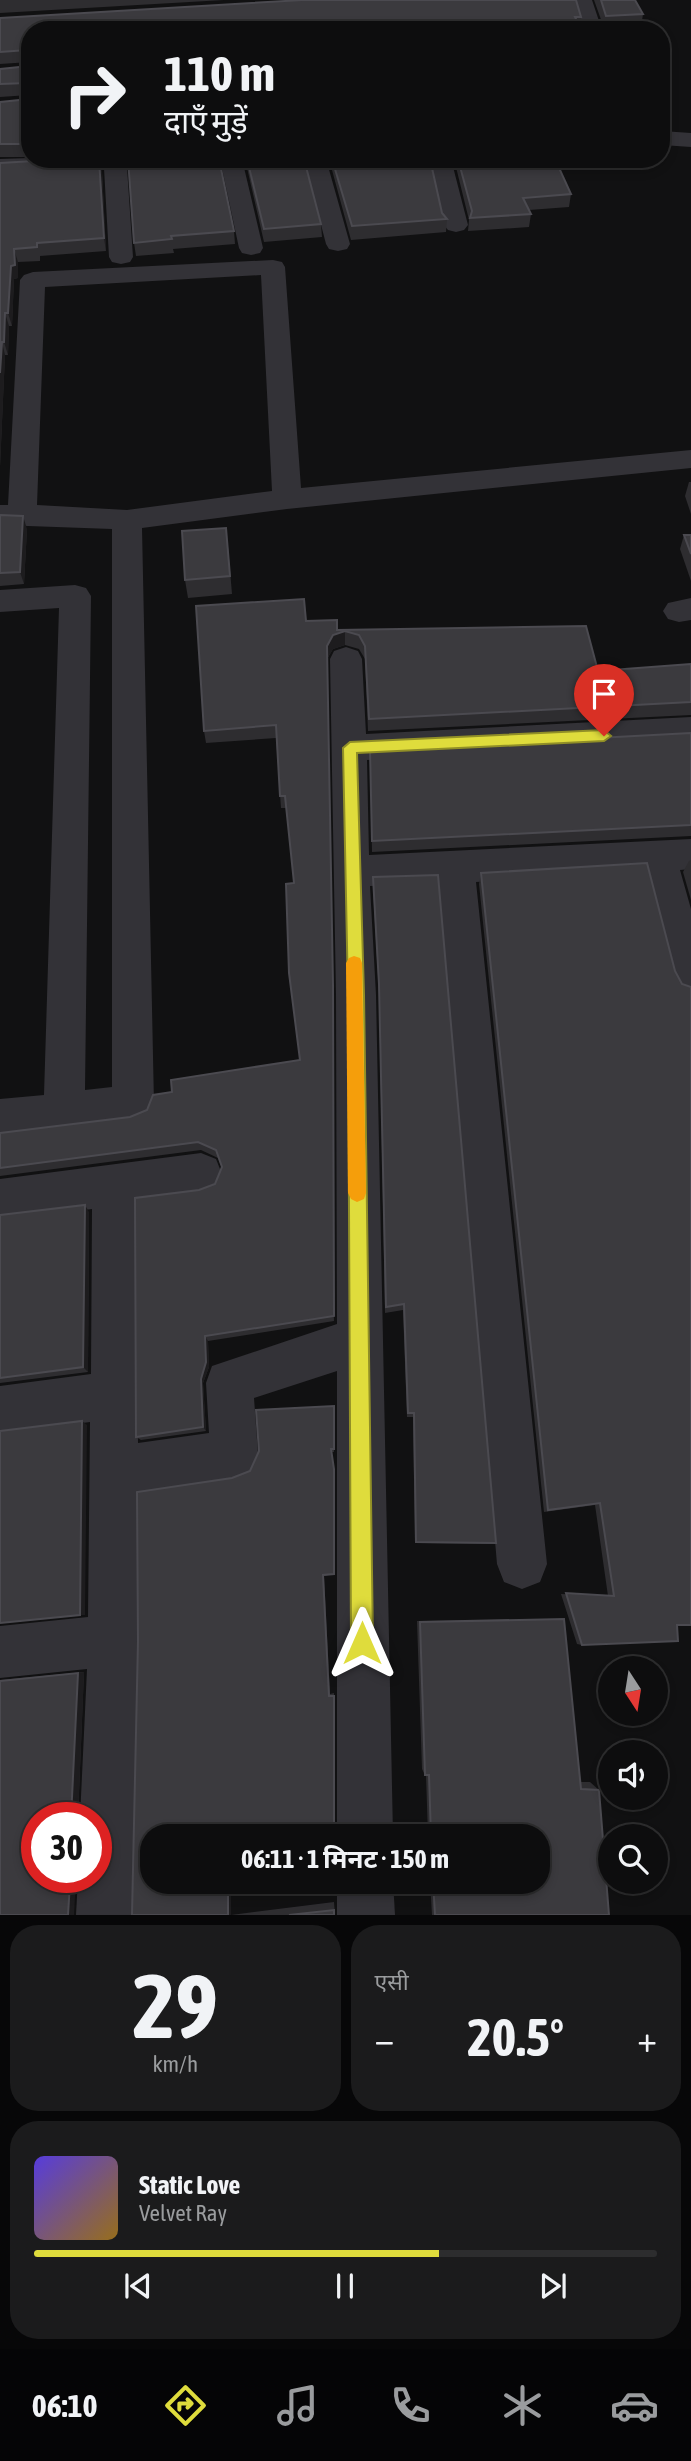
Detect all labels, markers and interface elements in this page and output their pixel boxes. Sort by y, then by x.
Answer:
text: 110 m [164,45,275,101]
icon: right [49,49,140,140]
text: दाएँ मुड़ें [164,103,248,140]
pin [574,664,634,736]
icon: arrive [585,675,623,713]
position arrow [325,1606,399,1680]
north arrow [598,1656,668,1726]
map controls [598,1656,668,1894]
button: sound [598,1740,668,1810]
speed limit sign: 30 [21,1802,112,1893]
button: search [598,1824,668,1894]
text: 06:11 · 1 मिनट · 150 m [241,1844,449,1874]
text: 29 [132,1953,218,2057]
text: एसी [375,1969,409,1995]
text: 20.5° [467,2007,564,2067]
text: − [375,2017,394,2060]
text: + [637,2017,657,2060]
text: km/h [152,2051,198,2077]
text: Static Love [139,2170,240,2200]
text: Velvet Ray [139,2200,227,2226]
icon: previous [119,2267,157,2305]
icon: pause [326,2267,364,2305]
icon: next [534,2267,572,2305]
icon: directions [161,2381,210,2430]
icon: music [273,2381,322,2430]
icon: phone [386,2381,435,2430]
icon: climate [498,2381,547,2430]
icon: car [610,2381,659,2430]
text: 06:10 [32,2387,98,2424]

